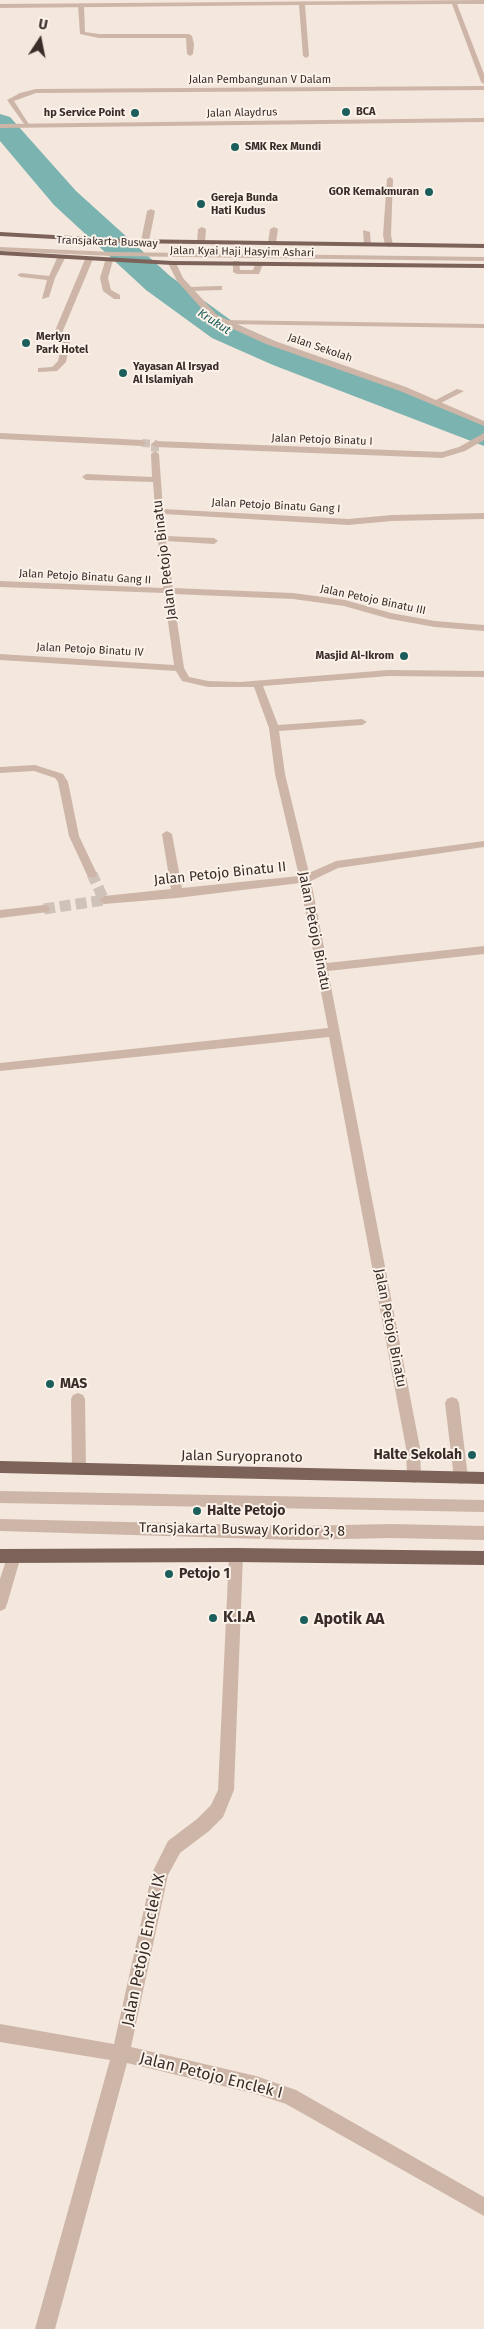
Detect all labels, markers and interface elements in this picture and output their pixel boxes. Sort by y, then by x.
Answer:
north arrow [15,15,65,65]
text: U [37,16,49,34]
street label: Jalan Pembangunan V Dalam [189,73,331,87]
place label: BCA [356,105,376,119]
place label: hp Service Point [44,106,125,120]
street label: Jalan Alaydrus [207,106,277,120]
marker: BCA [340,106,352,118]
marker: hp Service Point [129,107,141,119]
place label: SMK Rex Mundi [245,140,321,154]
marker: SMK Rex Mundi [229,141,241,153]
place label: GOR Kemakmuran [329,185,419,199]
marker: GOR Kemakmuran [423,186,435,198]
place label: Gereja Bunda Hati Kudus [211,191,278,217]
marker: Gereja Bunda Hati Kudus [195,198,207,210]
street label: Transjakarta Busway [56,234,158,250]
street label: Jalan Kyai Haji Hasyim Ashari [170,244,314,260]
water label: Krukut [195,306,233,338]
place label: Merlyn Park Hotel [36,330,88,356]
street label: Jalan Sekolah [286,331,354,365]
marker: Merlyn Park Hotel [20,337,32,349]
place label: Yayasan Al Irsyad Al Islamiyah [133,360,219,386]
marker: Yayasan Al Irsyad Al Islamiyah [117,367,129,379]
street label: Jalan Petojo Binatu I [271,432,373,448]
street label: Jalan Petojo Binatu Gang I [211,496,341,516]
street label: Jalan Petojo Binatu [149,499,181,621]
street label: Jalan Petojo Binatu Gang II [19,567,151,587]
street label: Jalan Petojo Binatu III [319,582,427,618]
street label: Jalan Petojo Binatu IV [36,641,144,659]
place label: Masjid Al-Ikrom [316,649,394,663]
marker: Masjid Al-Ikrom [398,650,410,662]
street label: Jalan Petojo Binatu II [153,859,287,889]
street label: Jalan Petojo Binatu [294,870,334,992]
street label: Jalan Petojo Binatu [370,1267,410,1389]
place label: MAS [60,1376,87,1392]
marker: MAS [44,1378,56,1390]
place label: Halte Sekolah [373,1447,462,1463]
street label: Jalan Suryopranoto [181,1448,303,1466]
marker: Halte Sekolah [466,1449,478,1461]
place label: Halte Petojo [207,1503,285,1519]
marker: Halte Petojo [191,1505,203,1517]
street label: Transjakarta Busway Koridor 3, 8 [139,1520,345,1540]
place label: Petojo 1 [179,1566,230,1582]
marker: Petojo 1 [163,1568,175,1580]
place label: K.I.A [223,1608,255,1628]
place label: Apotik AA [314,1610,385,1630]
marker: K.I.A [207,1612,219,1624]
marker: Apotik AA [298,1614,310,1626]
street label: Jalan Petojo Enclek IX [118,1872,170,2028]
street label: Jalan Petojo Enclek I [137,2049,285,2103]

